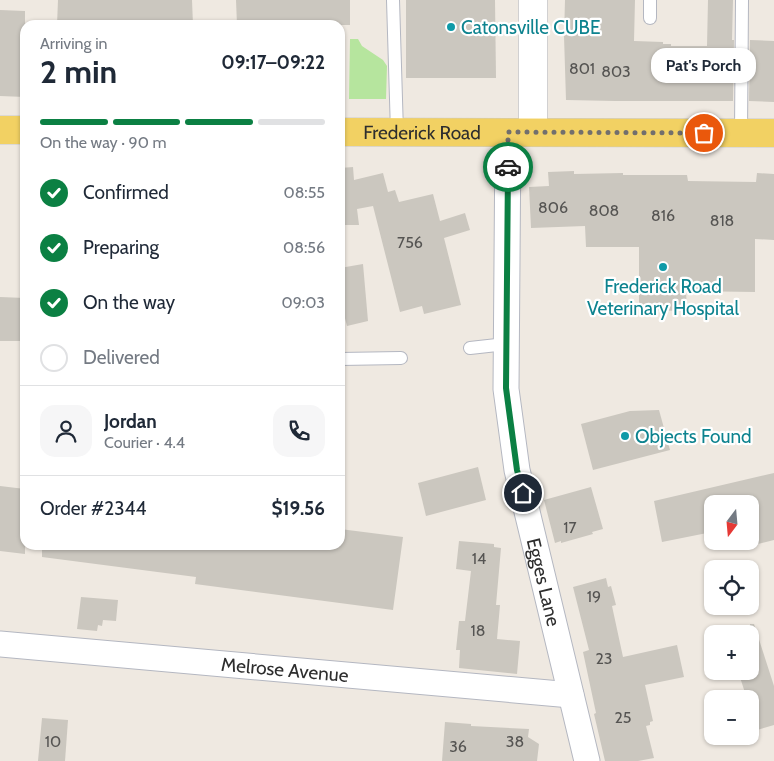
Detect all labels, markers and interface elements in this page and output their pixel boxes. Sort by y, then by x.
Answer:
place label: Catonsville CUBE [461,16,600,39]
marker: Catonsville CUBE [445,21,457,33]
text: Arriving in [40,34,107,53]
callout: Pat's Porch [652,48,756,83]
text: 09:17–09:22 [221,51,325,74]
text: 2 min [40,52,117,91]
text: Pat's Porch [666,56,741,75]
house number: 801 [569,59,595,78]
house number: 803 [601,62,631,81]
pin [683,112,725,154]
icon: bag [690,119,718,147]
street label: Frederick Road [363,121,481,144]
text: On the way · 90 m [40,133,166,152]
courier [483,142,533,192]
icon: car [494,153,522,181]
icon: check [40,179,68,207]
text: Confirmed [83,181,169,204]
text: 08:55 [283,183,325,202]
house number: 806 [538,198,568,217]
house number: 808 [589,201,619,220]
house number: 816 [651,206,675,225]
house number: 818 [710,211,734,230]
house number: 756 [397,233,423,252]
icon: check [40,234,68,262]
text: Preparing [83,236,159,259]
text: 08:56 [283,238,325,257]
marker: Frederick Road Veterinary Hospital [657,261,669,273]
place label: Frederick Road Veterinary Hospital [587,275,739,320]
icon: check [40,289,68,317]
text: On the way [83,291,175,314]
text: 09:03 [282,293,325,312]
text: Delivered [83,346,160,369]
button: person [40,405,92,457]
button: phone [273,405,325,457]
text: Jordan [104,410,157,433]
place label: Objects Found [635,425,752,448]
marker: Objects Found [619,430,631,442]
text: Courier · 4.4 [104,433,185,452]
pin [502,472,544,514]
icon: home [509,479,537,507]
north arrow [704,495,759,550]
map controls [704,495,759,745]
text: Order #2344 [40,497,146,520]
text: $19.56 [272,497,325,520]
house number: 17 [563,518,577,537]
street label: Egges Lane [522,536,566,629]
house number: 14 [472,549,486,568]
button: locate [704,560,759,615]
house number: 19 [587,587,601,606]
house number: 18 [471,621,485,640]
button: + [704,625,759,680]
house number: 23 [595,649,613,668]
street label: Melrose Avenue [220,652,350,687]
button: − [704,690,759,745]
house number: 25 [614,708,632,727]
house number: 10 [45,732,61,751]
house number: 38 [506,732,524,751]
house number: 36 [449,737,467,756]

